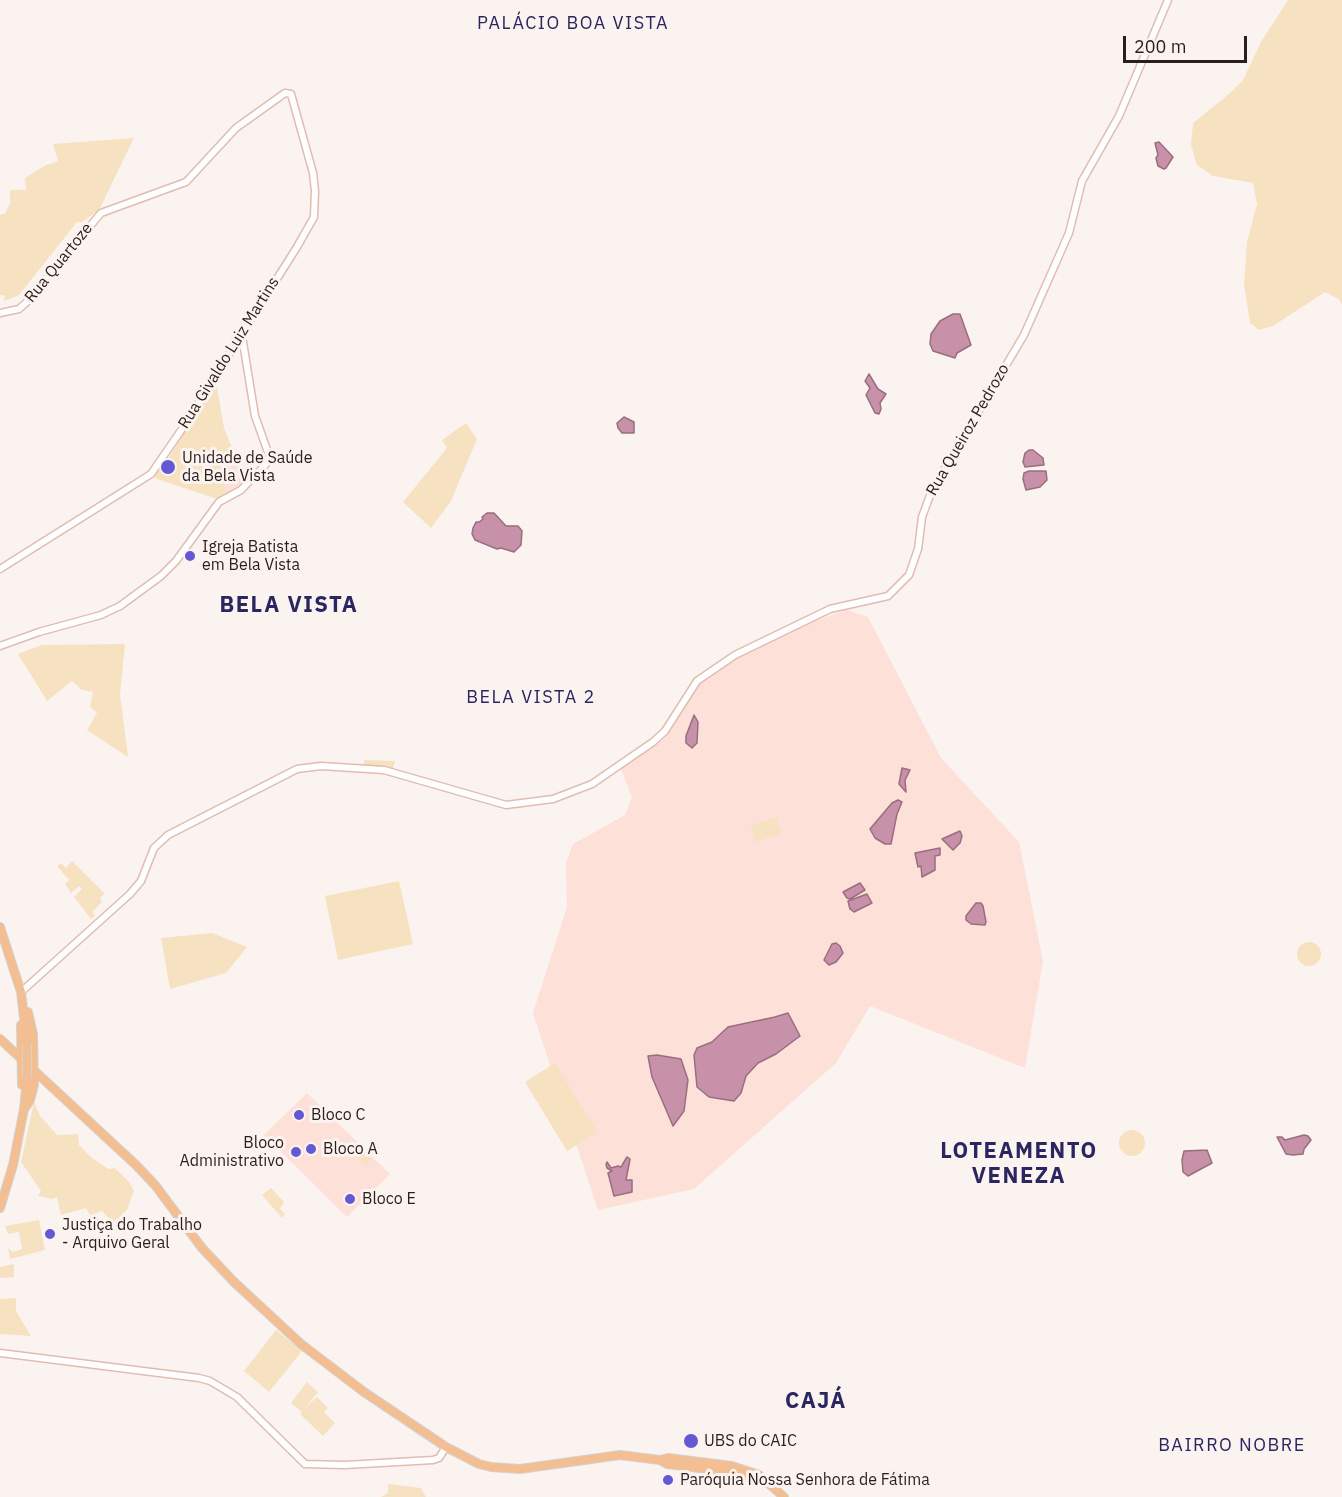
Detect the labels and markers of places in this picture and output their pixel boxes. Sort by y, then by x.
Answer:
place label: Unidade de Saúde da Bela Vista [182,448,312,486]
marker: Unidade de Saúde da Bela Vista [159,458,177,476]
place label: Igreja Batista em Bela Vista [202,537,300,575]
marker: Igreja Batista em Bela Vista [183,549,197,563]
place label: Bloco C [311,1105,365,1125]
marker: Bloco C [292,1108,306,1122]
place label: Bloco Administrativo [179,1133,284,1171]
place label: Bloco A [323,1139,378,1159]
marker: Bloco A [304,1142,318,1156]
marker: Bloco Administrativo [289,1145,303,1159]
place label: Bloco E [362,1189,416,1209]
marker: Bloco E [343,1192,357,1206]
place label: Justiça do Trabalho - Arquivo Geral [62,1215,202,1253]
marker: Justiça do Trabalho - Arquivo Geral [43,1227,57,1241]
place label: UBS do CAIC [704,1431,797,1451]
marker: UBS do CAIC [682,1432,700,1450]
place label: Paróquia Nossa Senhora de Fátima [680,1470,930,1490]
marker: Paróquia Nossa Senhora de Fátima [661,1473,675,1487]

